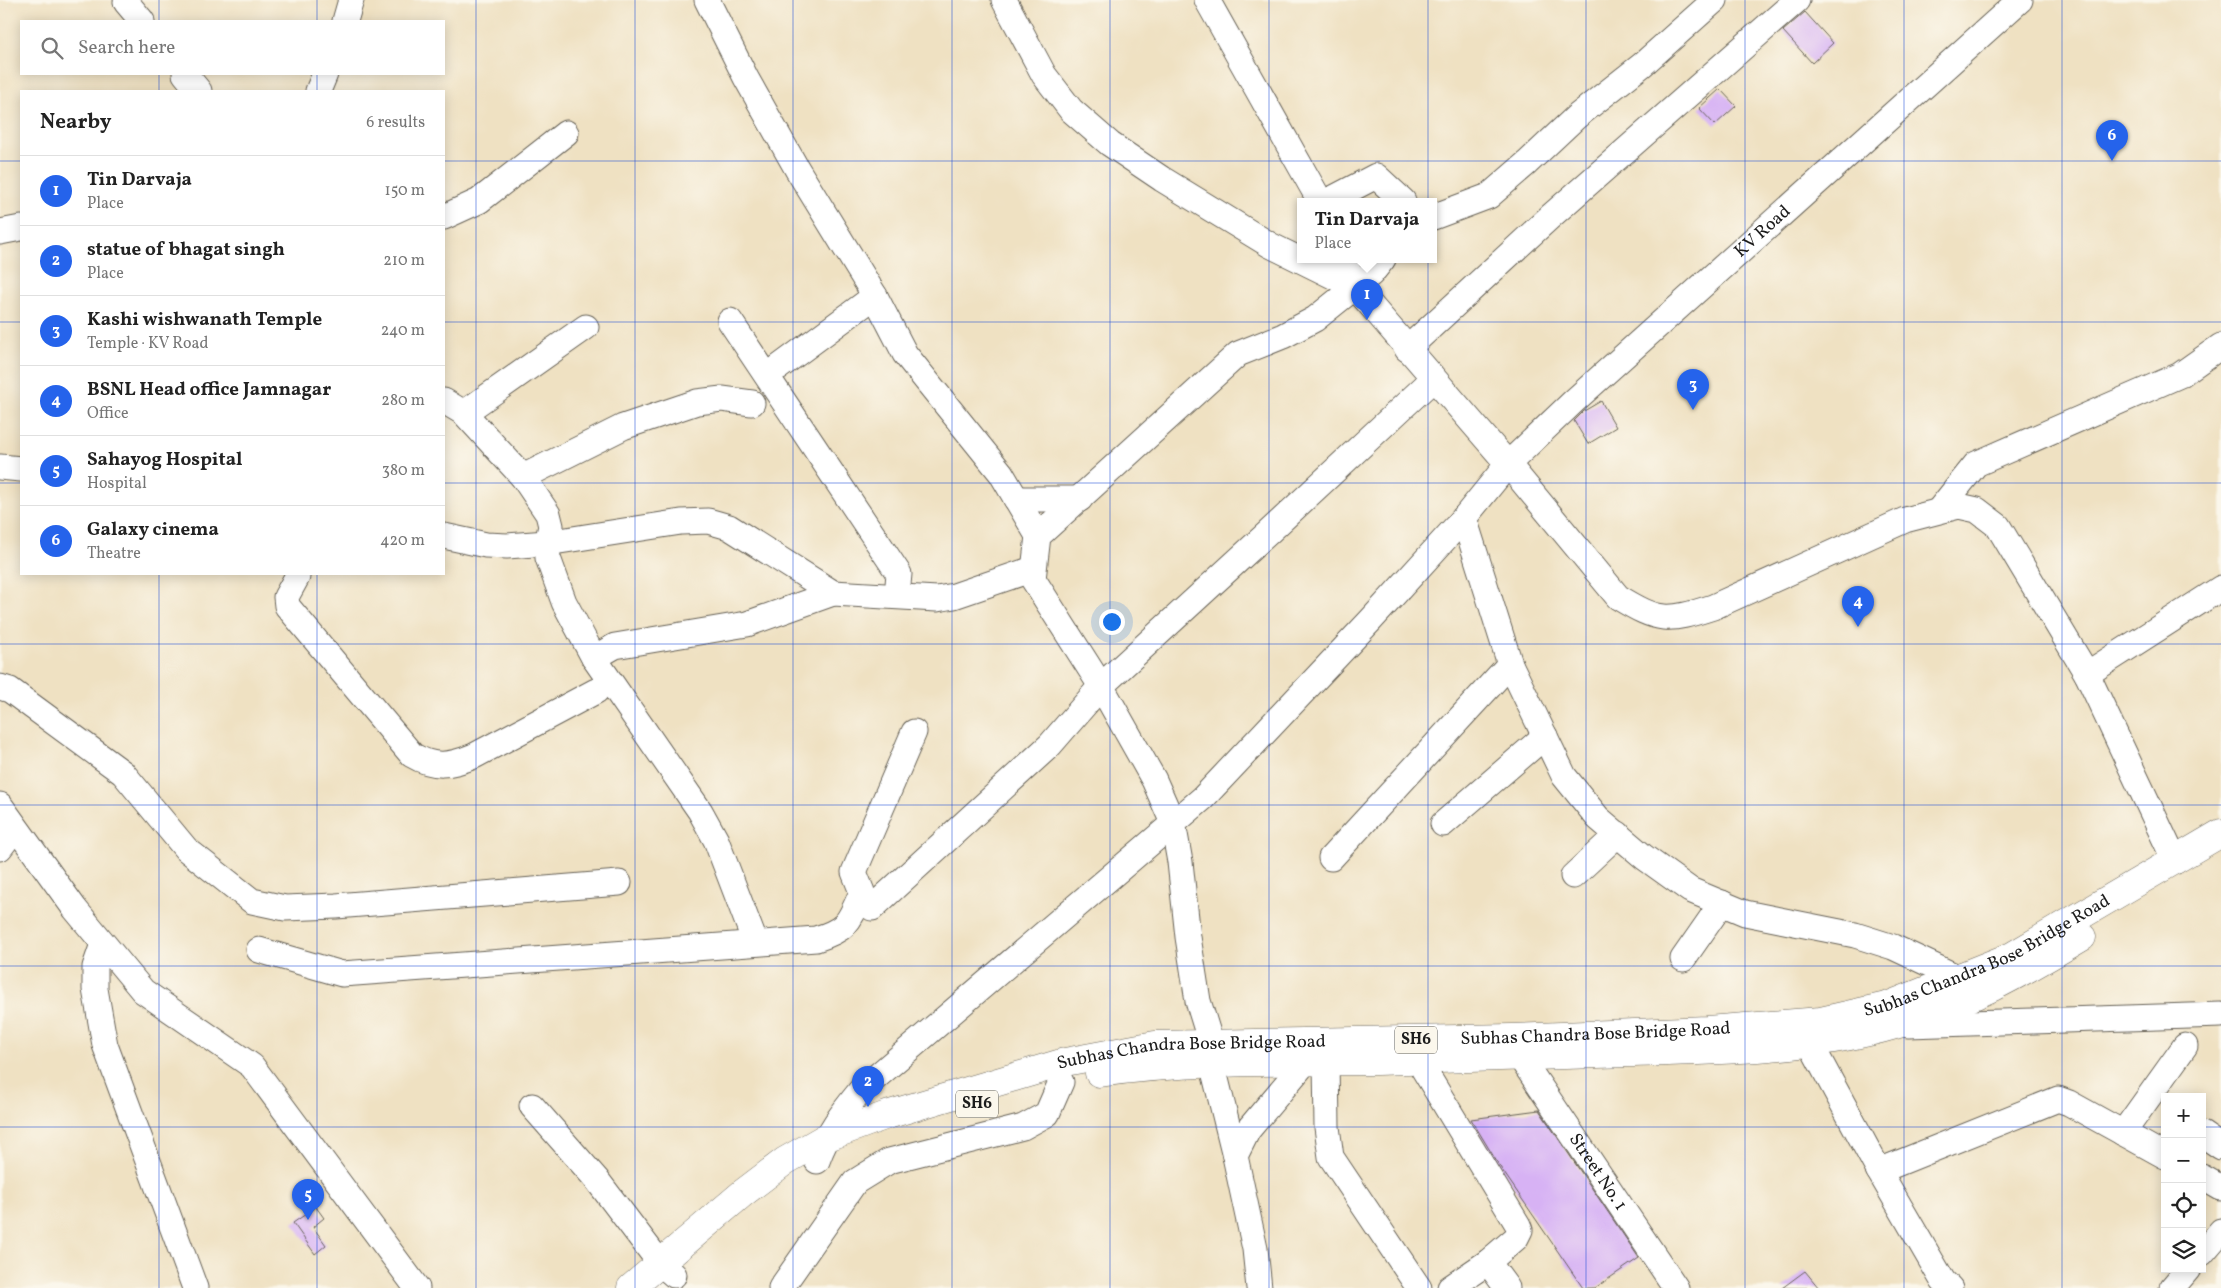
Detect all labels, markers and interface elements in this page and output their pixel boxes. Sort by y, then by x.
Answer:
search box [20,20,445,75]
icon: search [38,34,66,62]
text: Search here [78,35,175,61]
text: Nearby [40,108,111,137]
text: 6 results [366,112,425,134]
pin: 6 [2096,120,2128,161]
text: Tin Darvaja [87,167,192,193]
text: 1 [53,180,59,202]
text: 150 m [384,180,425,202]
text: Place [87,193,124,215]
popup [1297,198,1437,263]
street label: KV Road [1729,199,1796,263]
text: Tin Darvaja [1315,207,1419,233]
text: Place [1315,233,1351,255]
text: statue of bhagat singh [87,237,285,263]
text: 2 [52,250,60,272]
text: 210 m [383,250,425,272]
text: Place [87,263,124,285]
pin: 1 [1351,279,1383,320]
text: Kashi wishwanath Temple [87,307,322,333]
text: 3 [52,320,60,342]
text: 240 m [381,320,425,342]
text: Temple · KV Road [87,333,208,355]
pin: 3 [1677,369,1709,410]
text: BSNL Head office Jamnagar [87,377,331,403]
text: 4 [51,390,61,412]
text: 280 m [381,390,425,412]
text: Office [87,403,129,425]
text: Sahayog Hospital [87,447,242,473]
text: 5 [52,460,60,482]
text: 380 m [382,460,425,482]
text: Hospital [87,473,147,495]
text: Galaxy cinema [87,517,219,543]
text: 6 [52,530,60,552]
text: 420 m [380,530,425,552]
text: Theatre [87,543,141,565]
pin: 4 [1842,586,1874,627]
your location [1099,609,1125,635]
street label: Subhas Chandra Bose Bridge Road [1861,888,2115,1023]
street label: Subhas Chandra Bose Bridge Road [1460,1016,1732,1051]
road number: SH6 [1395,1026,1437,1054]
street label: Subhas Chandra Bose Bridge Road [1054,1029,1326,1076]
pin: 2 [852,1066,884,1107]
road number: SH6 [956,1090,998,1118]
map controls [2161,1093,2206,1273]
button: + [2161,1093,2206,1138]
street label: Street No. 1 [1563,1129,1633,1216]
button: − [2161,1138,2206,1183]
pin: 5 [292,1179,324,1220]
button: locate [2161,1183,2206,1228]
button: layers [2161,1228,2206,1273]

